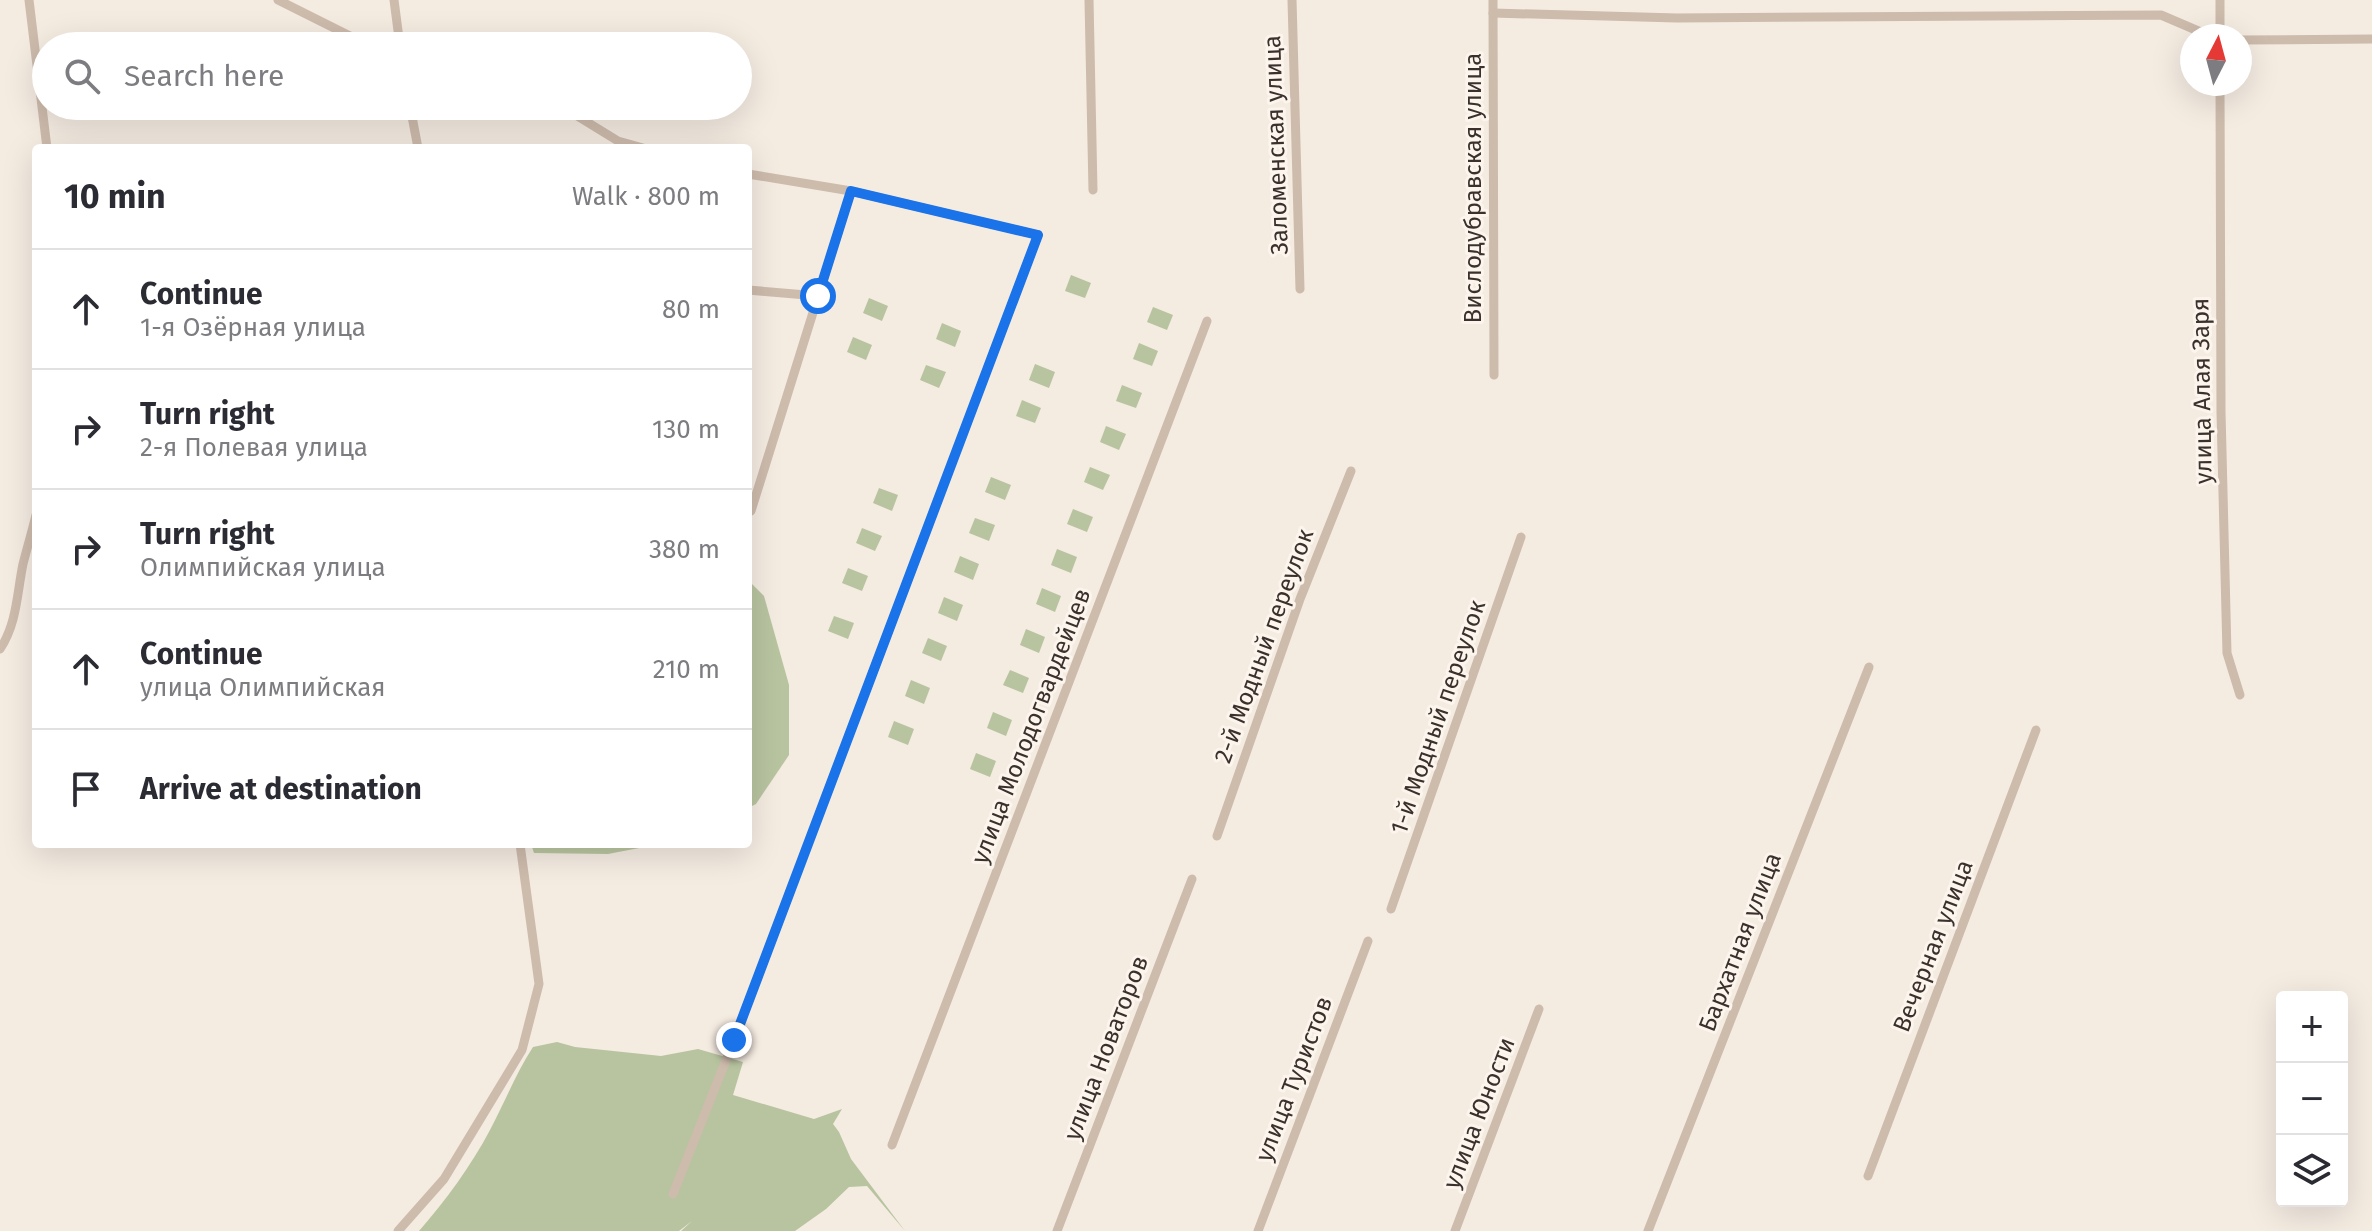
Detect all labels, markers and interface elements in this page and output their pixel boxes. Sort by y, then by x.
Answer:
north arrow [2180,24,2252,96]
search box [32,32,752,120]
street label: Заломенская улица [1258,35,1294,255]
street label: Вислодубравская улица [1459,53,1487,323]
icon: search [60,54,104,98]
text: Search here [124,58,284,94]
text: 10 min [64,176,166,217]
text: Walk · 800 m [572,181,720,212]
text: Continue [140,276,263,312]
route start [800,278,836,314]
icon: ahead [64,287,108,331]
text: 80 m [662,294,720,325]
street label: улица Алая Заря [2186,298,2218,484]
text: 1-я Озёрная улица [140,312,366,343]
text: Turn right [140,396,275,432]
icon: right [64,407,108,451]
text: 130 m [652,414,720,445]
text: 2-я Полевая улица [140,432,368,463]
text: Turn right [140,516,275,552]
street label: 2-й Модный переулок [1209,525,1320,767]
icon: right [64,527,108,571]
text: 380 m [649,534,720,565]
text: Олимпийская улица [140,552,386,583]
street label: улица Молодогвардейцев [966,584,1096,868]
street label: 1-й Модный переулок [1385,596,1491,838]
text: Continue [140,636,263,672]
icon: ahead [64,647,108,691]
text: 210 m [653,654,720,685]
text: улица Олимпийская [140,672,386,703]
icon: arrive [64,767,108,811]
text: Arrive at destination [140,771,422,807]
street label: Бархатная улица [1693,849,1787,1035]
street label: Вечерная улица [1887,856,1979,1036]
street label: улица Новаторов [1058,952,1154,1144]
map controls [2276,991,2348,1207]
button: + [2276,991,2348,1063]
street label: улица Туристов [1250,993,1338,1165]
route end [716,1022,752,1058]
street label: улица Юности [1437,1033,1521,1193]
button: − [2276,1063,2348,1135]
button: layers [2276,1135,2348,1207]

